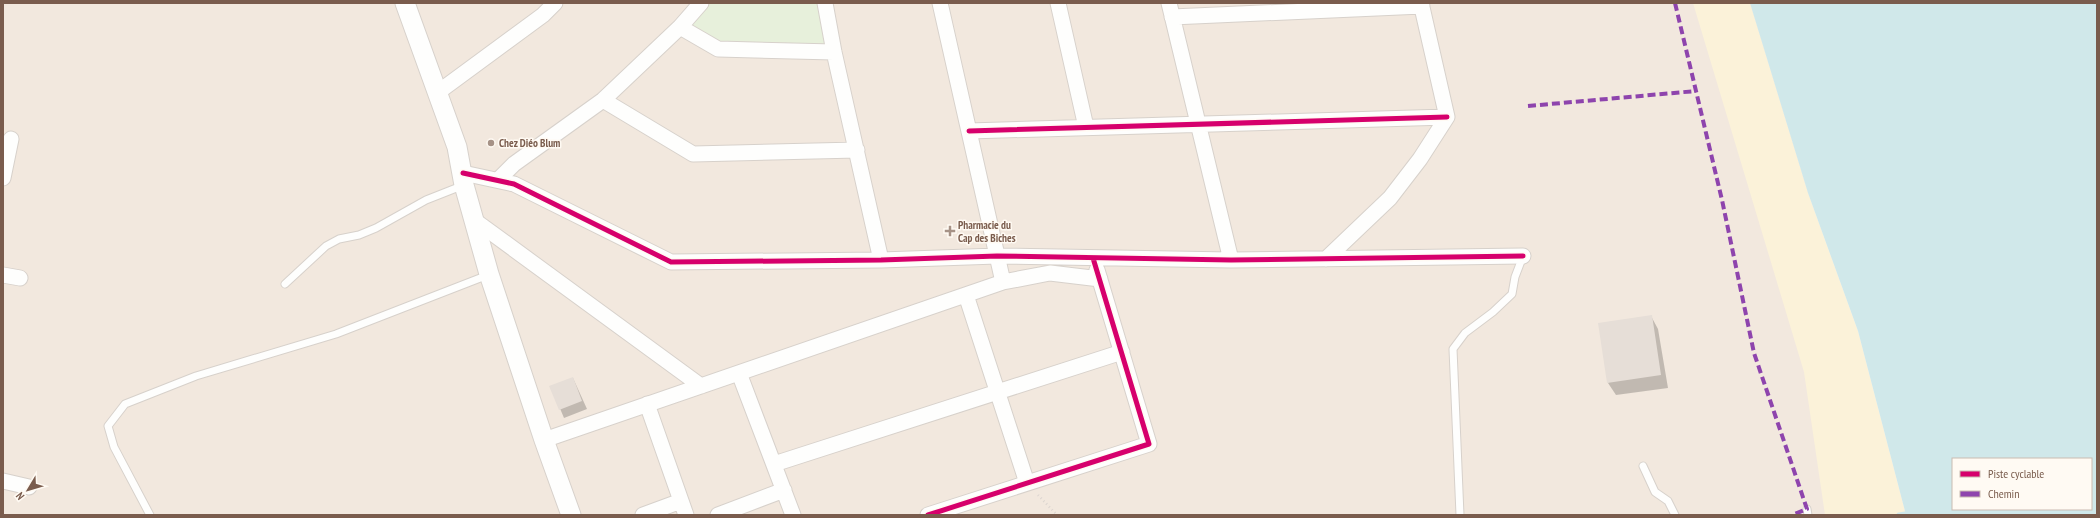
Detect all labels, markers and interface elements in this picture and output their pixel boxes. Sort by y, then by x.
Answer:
place label: Chez Diéo Blum [499,136,560,150]
marker: Chez Diéo Blum [486,138,496,148]
place label: Pharmacie du Cap des Biches [958,218,1016,245]
marker: Pharmacie du Cap des Biches [945,226,955,236]
legend [1952,458,2092,510]
text: Piste cyclable [1988,466,2044,481]
north arrow [8,470,48,510]
text: Chemin [1988,486,2019,501]
text: N [13,489,27,503]

